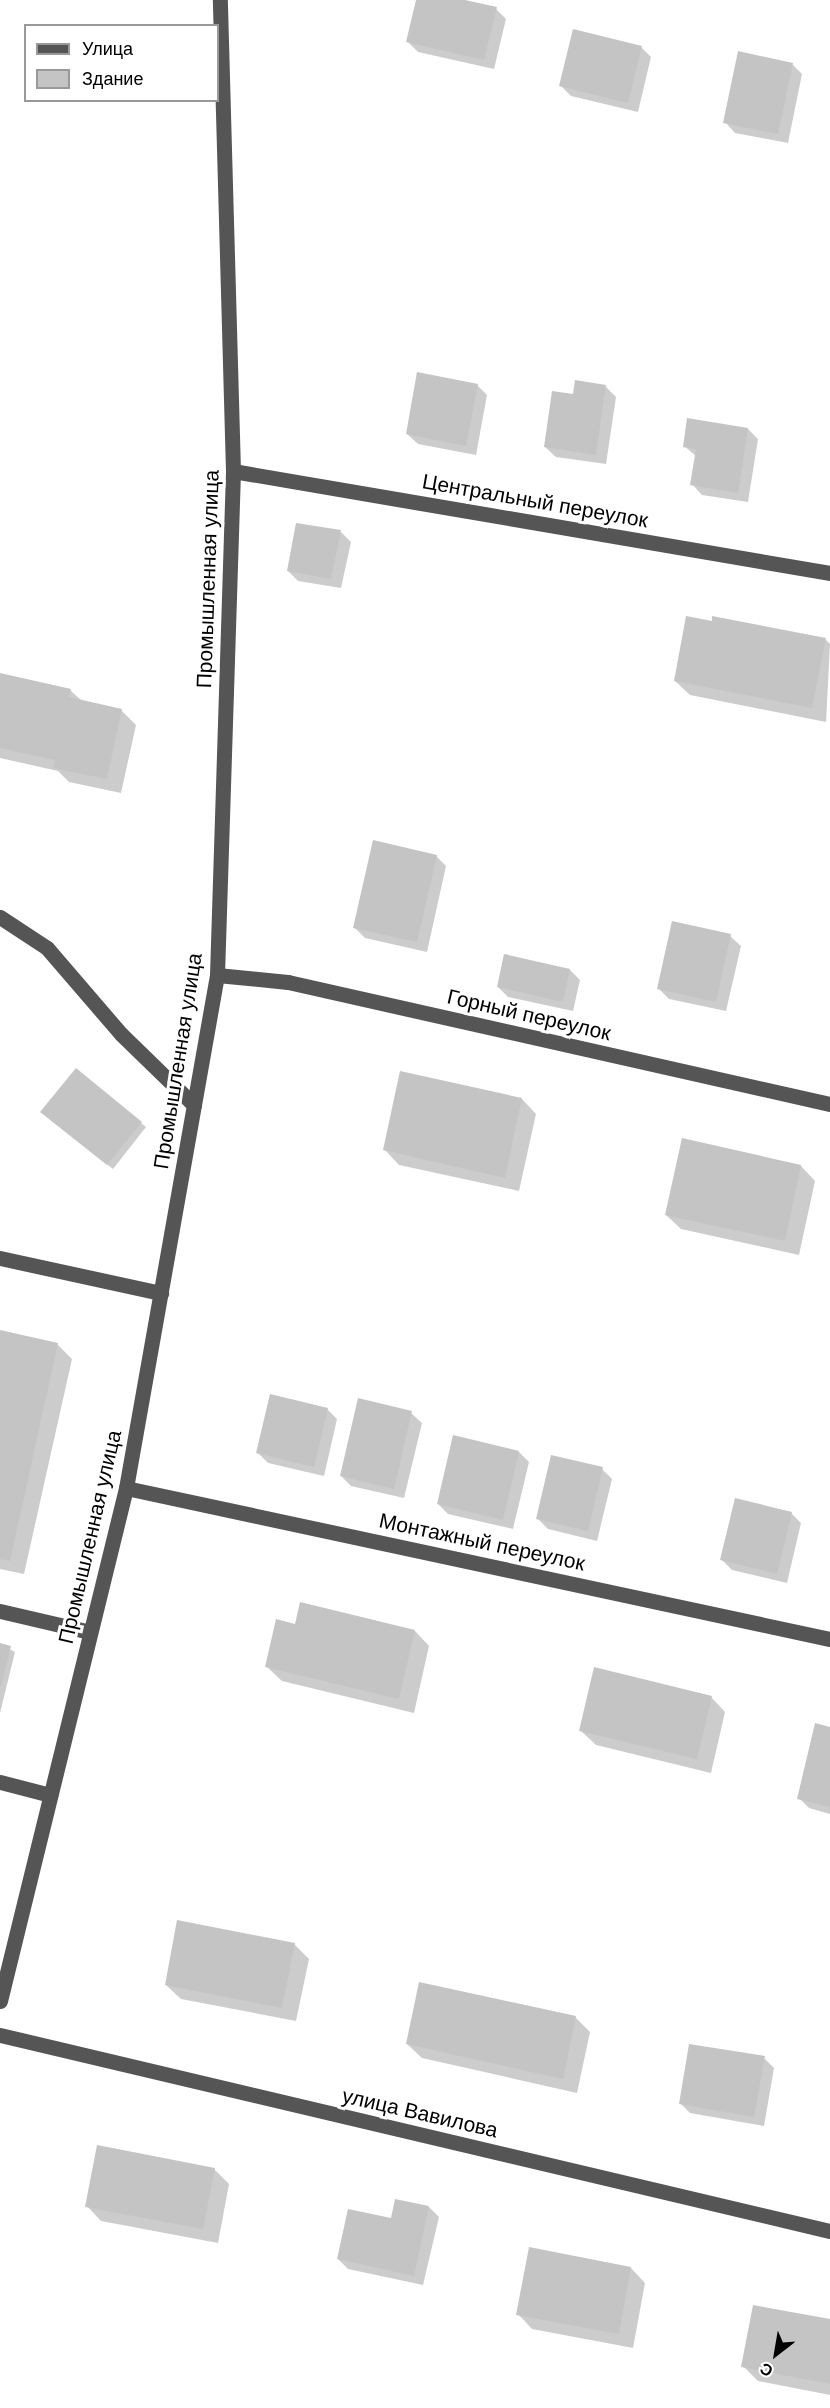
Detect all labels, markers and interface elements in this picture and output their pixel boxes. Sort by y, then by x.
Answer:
legend [24,24,219,102]
text: Улица [82,39,133,59]
text: Здание [82,69,143,89]
street label: Промышленная улица [192,469,224,689]
street label: Центральный переулок [420,469,650,533]
street label: Промышленная улица [148,951,208,1171]
street label: Горный переулок [445,984,613,1046]
street label: Промышленная улица [53,1428,127,1646]
street label: Монтажный переулок [377,1508,587,1576]
street label: улица Вавилова [340,2083,500,2143]
north arrow [746,2324,806,2384]
text: С [757,2360,776,2380]

